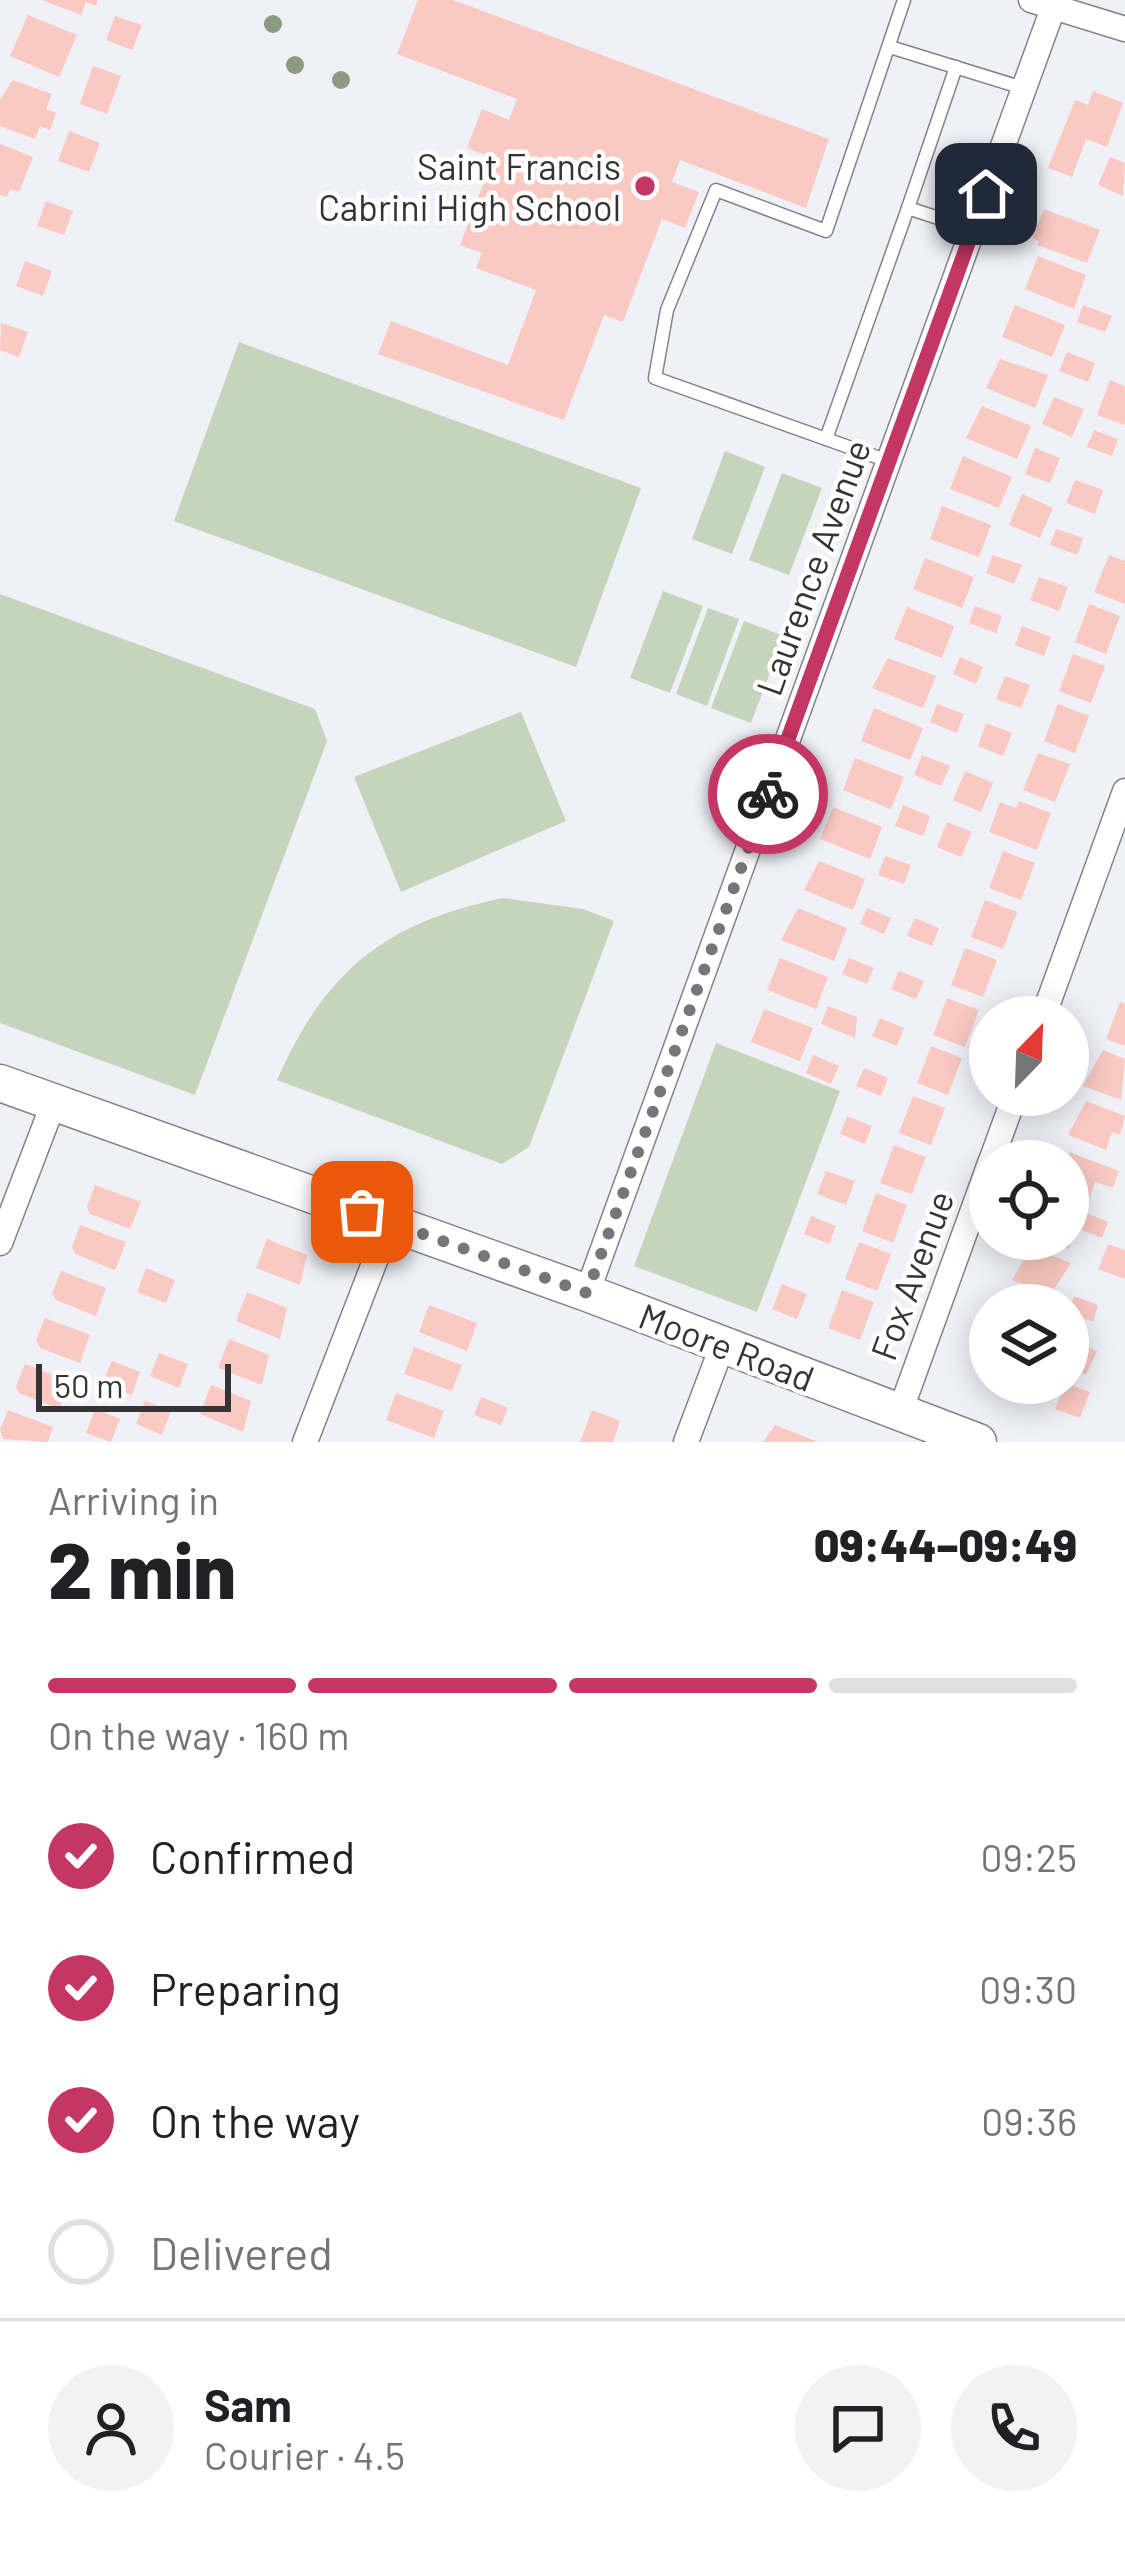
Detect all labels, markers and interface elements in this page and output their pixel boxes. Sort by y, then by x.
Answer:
pin [935,143,1037,245]
place label: Saint Francis Cabrini High School [318,144,621,228]
icon: home [953,161,1019,227]
marker: Saint Francis Cabrini High School [632,173,658,199]
street label: Laurence Avenue [746,433,878,701]
courier [708,734,828,854]
icon: bike [735,761,801,827]
north arrow [969,996,1089,1116]
map controls [969,996,1089,1404]
button: locate [969,1140,1089,1260]
pin [311,1161,413,1263]
icon: bag [329,1179,395,1245]
street label: Fox Avenue [861,1184,961,1366]
button: layers [969,1284,1089,1404]
street label: Moore Road [633,1293,821,1399]
scale bar [36,1358,231,1411]
text: 50 m [54,1365,124,1405]
text: Arriving in [48,1476,219,1523]
text: 09:44–09:49 [814,1517,1077,1571]
text: 2 min [48,1521,236,1615]
text: On the way · 160 m [48,1711,350,1758]
icon: check [48,1823,114,1889]
text: Confirmed [150,1829,355,1883]
text: 09:25 [980,1833,1077,1880]
icon: check [48,1955,114,2021]
text: Preparing [150,1961,341,2015]
text: 09:30 [979,1965,1077,2012]
icon: check [48,2087,114,2153]
text: On the way [150,2093,360,2147]
text: 09:36 [981,2097,1077,2144]
text: Delivered [150,2225,333,2279]
button: person [48,2365,174,2491]
button: chat [795,2365,921,2491]
button: phone [951,2365,1077,2491]
text: Sam [204,2377,292,2431]
text: Courier · 4.5 [204,2431,405,2478]

